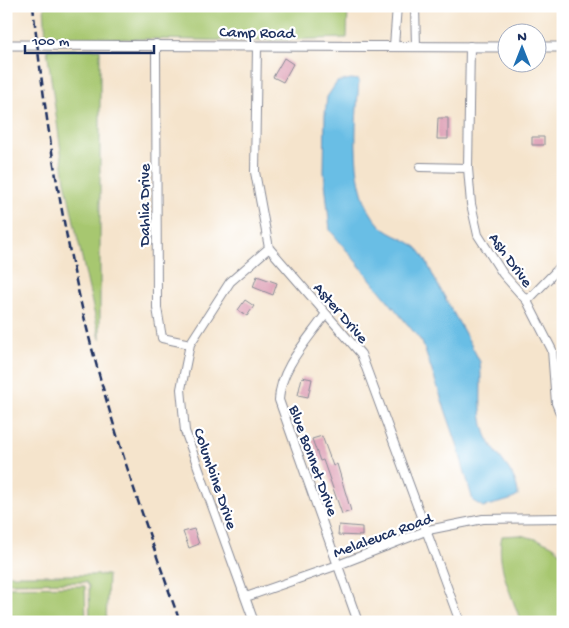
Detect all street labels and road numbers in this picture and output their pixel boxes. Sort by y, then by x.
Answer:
street label: Camp Road [219,24,296,45]
street label: Dahlia Drive [137,163,156,247]
street label: Ash Drive [483,230,536,293]
street label: Aster Drive [308,280,371,349]
street label: Blue Bonnet Drive [283,402,341,520]
street label: Columbine Drive [187,426,240,533]
street label: Melaleuca Road [331,510,437,564]

